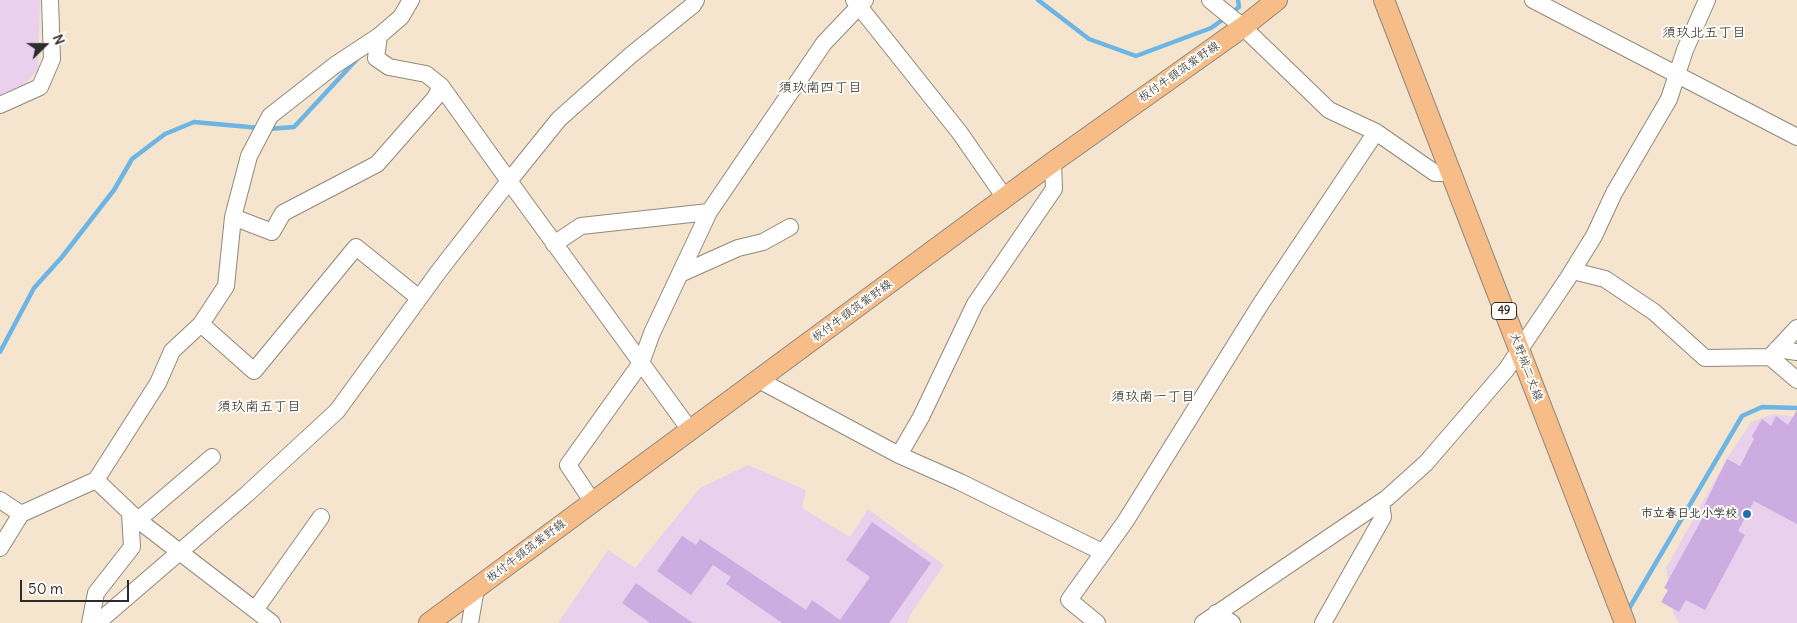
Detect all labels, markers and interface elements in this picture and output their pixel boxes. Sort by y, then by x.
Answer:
north arrow [20,20,70,70]
district label: 須玖北五丁目 [1662,25,1746,41]
text: N [49,32,69,47]
street label: 板付牛頸筑紫野線 [1136,39,1222,105]
district label: 須玖南四丁目 [778,80,862,96]
street label: 板付牛頸筑紫野線 [809,277,895,345]
road number: 49 [1492,302,1516,320]
street label: 大野城二丈線 [1506,331,1546,403]
district label: 須玖南一丁目 [1111,389,1195,405]
district label: 須玖南五丁目 [217,399,301,415]
place label: 市立春日北小学校 [1641,507,1737,521]
marker: 市立春日北小学校 [1741,508,1753,520]
street label: 板付牛頸筑紫野線 [483,516,569,586]
scale bar [22,570,131,602]
text: 50 m [28,579,63,598]

